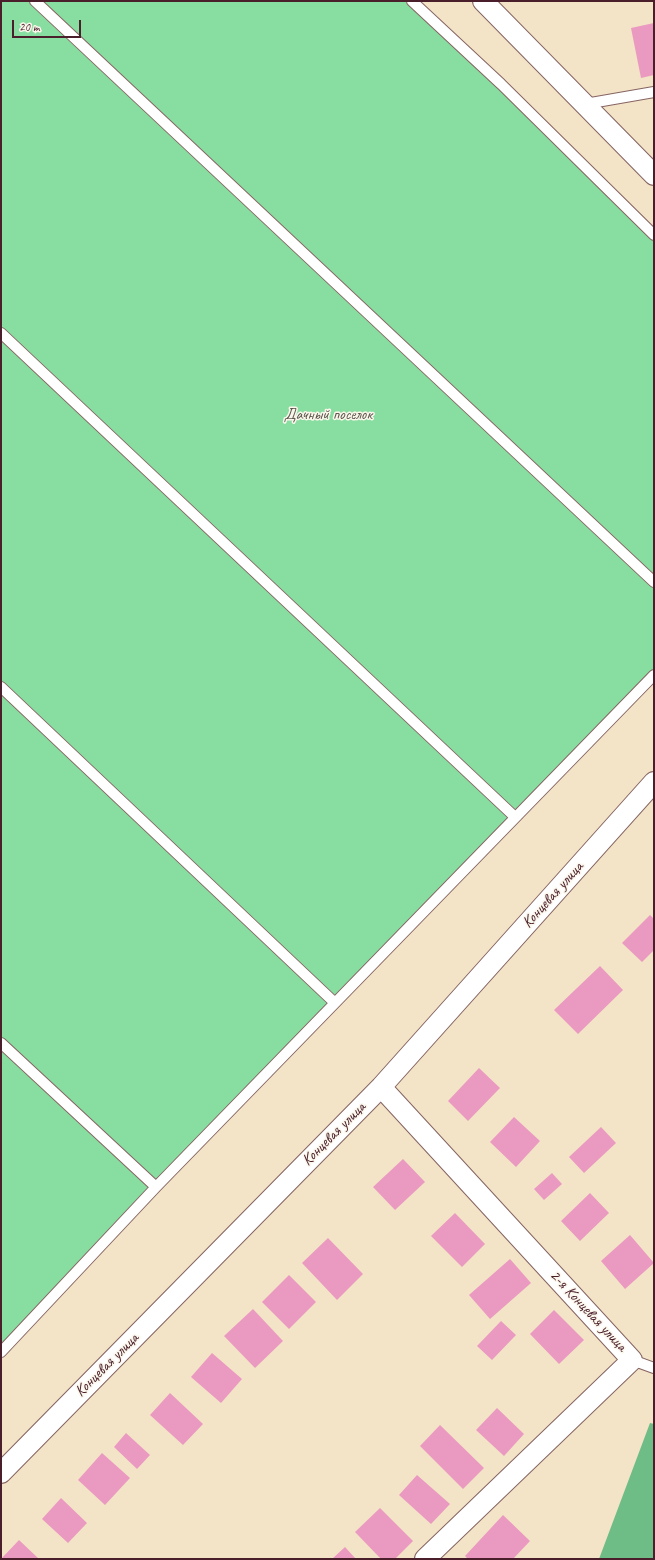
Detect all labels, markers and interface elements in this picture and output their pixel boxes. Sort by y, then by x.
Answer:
scale bar [14,12,83,38]
text: 20 m [19,19,39,35]
park label: Дачный поселок [284,405,372,425]
street label: Концевая улица [518,858,588,932]
street label: Концевая улица [298,1098,370,1170]
street label: 2-я Концевая улица [545,1266,631,1356]
street label: Концевая улица [71,1329,143,1401]

